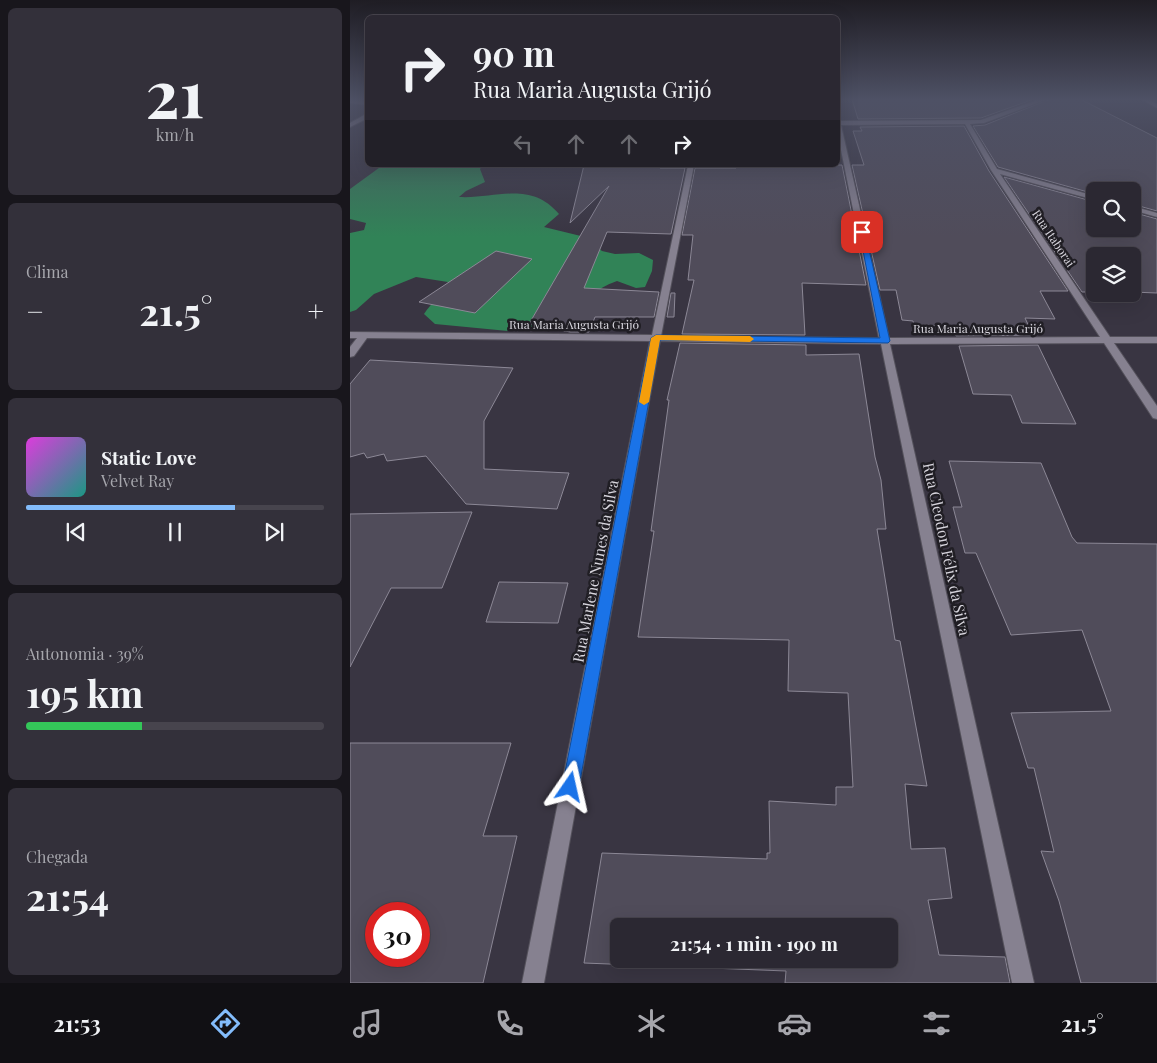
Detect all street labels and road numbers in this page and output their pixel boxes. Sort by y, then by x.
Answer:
street label: Rua Itaborai [1029,206,1079,270]
street label: Rua Maria Augusta Grijó [509,316,640,332]
street label: Rua Maria Augusta Grijó [913,320,1044,336]
street label: Rua Cleodon Félix da Silva [919,461,975,638]
street label: Rua Marlene Nunes da Silva [567,477,623,664]

